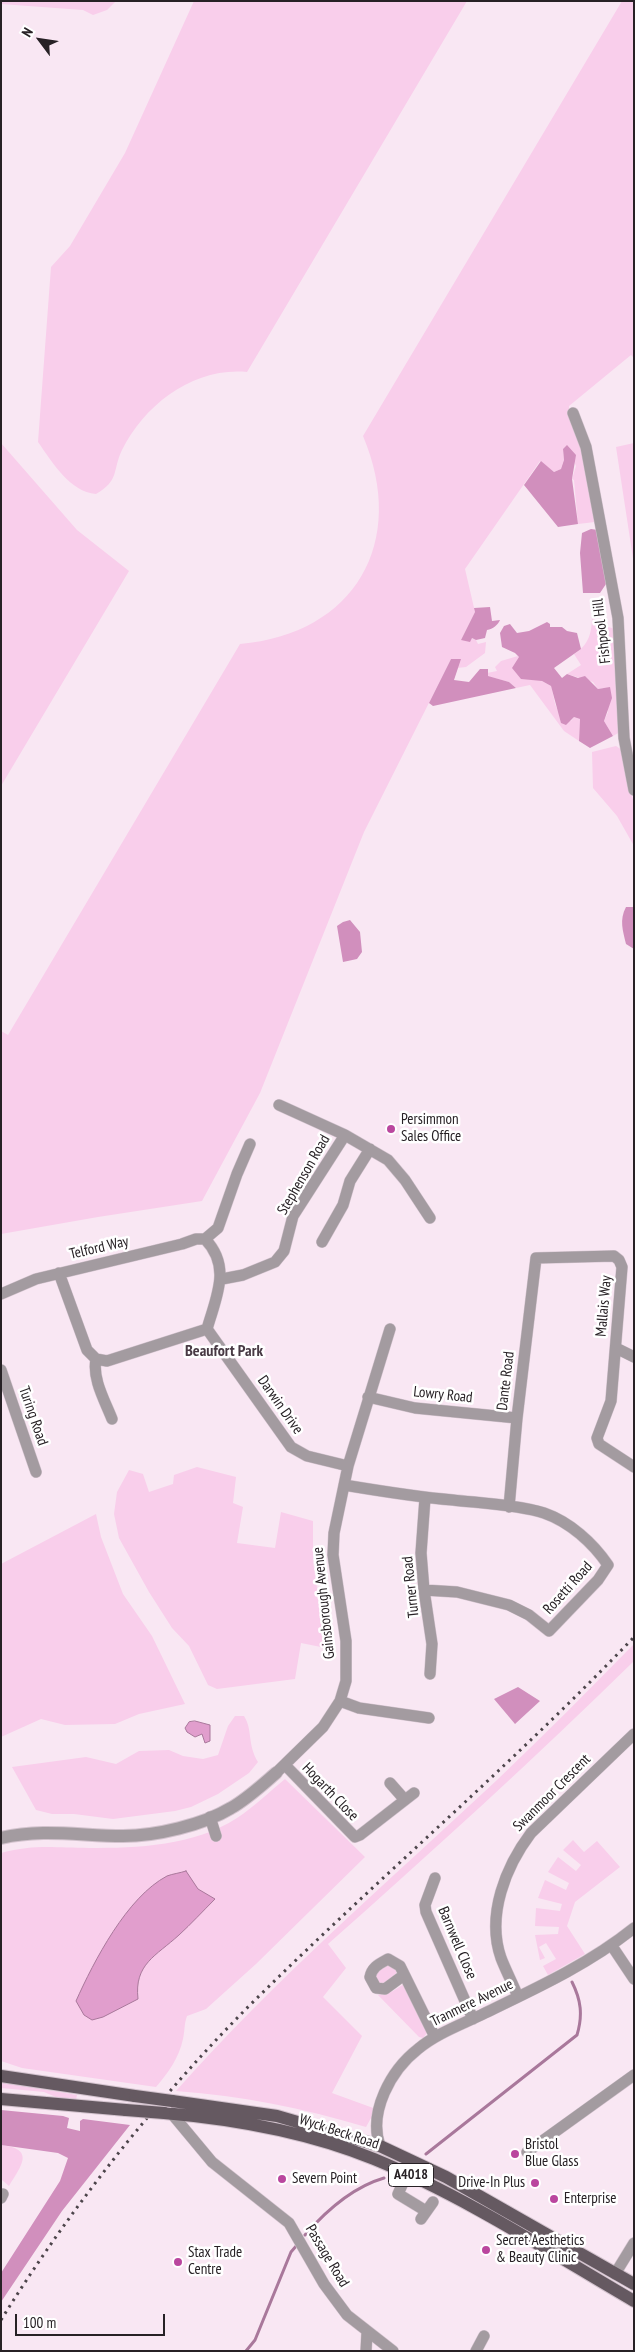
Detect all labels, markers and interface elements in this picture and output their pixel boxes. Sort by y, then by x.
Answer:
north arrow [15,15,65,65]
text: N [17,24,37,40]
street label: Fishpool Hill [589,597,615,665]
place label: Persimmon Sales Office [401,1111,461,1146]
marker: Persimmon Sales Office [385,1123,397,1135]
street label: Stephenson Road [274,1132,334,1218]
street label: Telford Way [68,1232,130,1264]
street label: Mallais Way [592,1275,616,1337]
district label: Beaufort Park [185,1341,263,1361]
street label: Dante Road [493,1350,519,1412]
street label: Darwin Drive [253,1372,307,1438]
street label: Lowry Road [413,1383,473,1407]
street label: Turing Road [15,1384,51,1448]
street label: Gainsborough Avenue [309,1546,339,1660]
street label: Turner Road [399,1555,423,1619]
street label: Rosetti Road [540,1558,596,1618]
street label: Swanmoor Crescent [510,1751,594,1835]
street label: Hogarth Close [298,1759,362,1825]
street label: Barnwell Close [434,1904,480,1982]
street label: Tranmere Avenue [428,1975,516,2031]
street label: Wyck Beck Road [297,2111,381,2153]
place label: Bristol Blue Glass [525,2136,578,2171]
marker: Bristol Blue Glass [509,2148,521,2160]
road number: A4018 [388,2164,434,2186]
place label: Severn Point [292,2170,357,2188]
marker: Severn Point [276,2173,288,2185]
place label: Drive-In Plus [458,2174,525,2192]
marker: Drive-In Plus [529,2177,541,2189]
place label: Enterprise [564,2190,616,2208]
marker: Enterprise [548,2193,560,2205]
street label: Passage Road [301,2221,353,2291]
place label: Secret Aesthetics & Beauty Clinic [496,2232,584,2267]
place label: Stax Trade Centre [188,2244,242,2279]
marker: Secret Aesthetics & Beauty Clinic [480,2244,492,2256]
marker: Stax Trade Centre [172,2256,184,2268]
scale bar [18,2304,168,2336]
text: 100 m [23,2313,56,2332]

